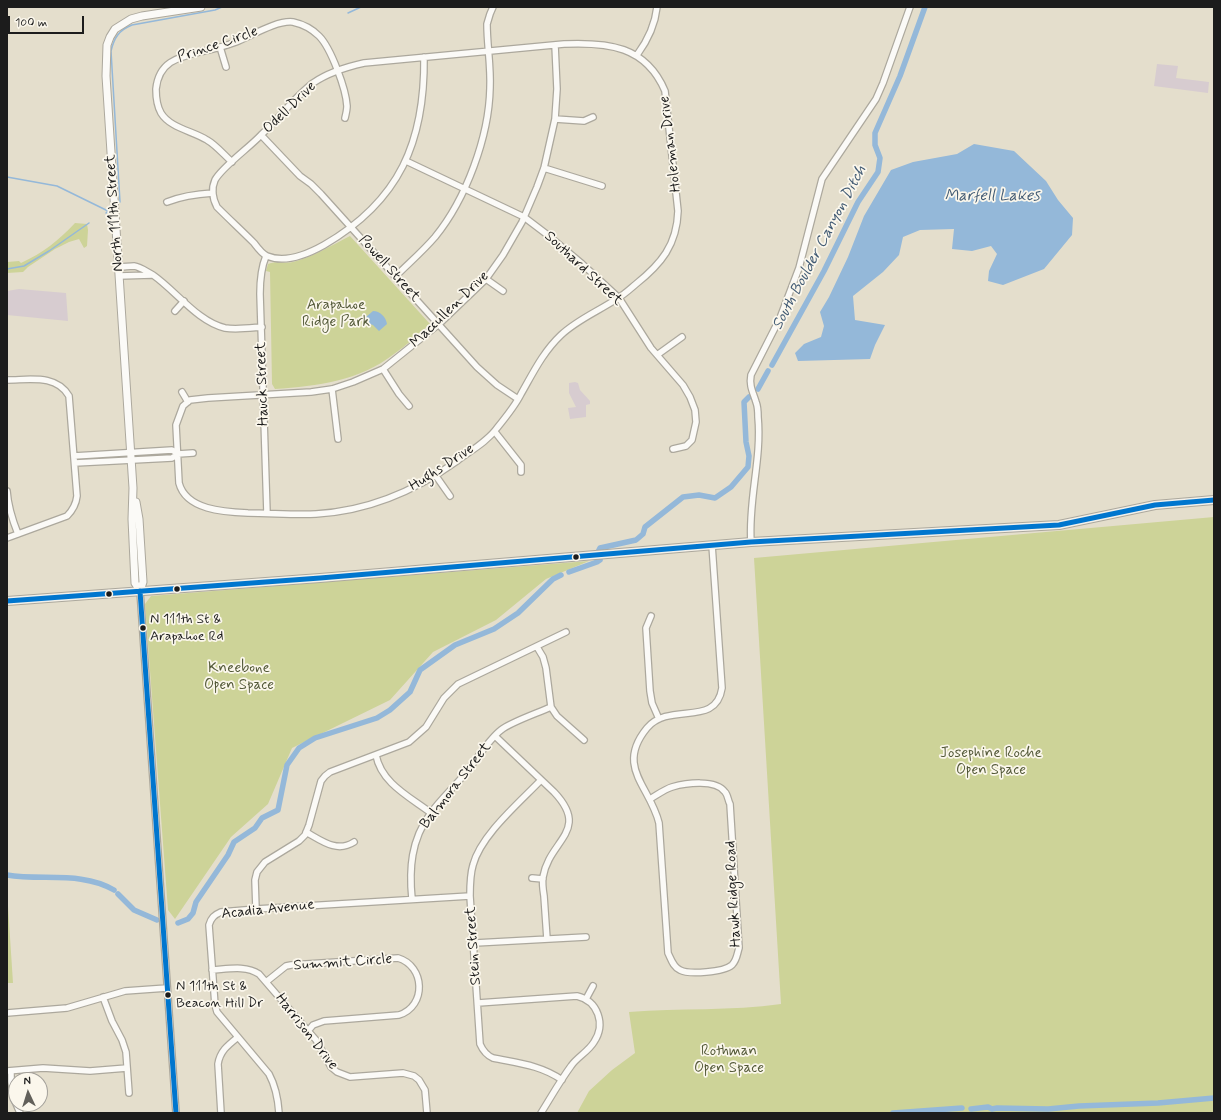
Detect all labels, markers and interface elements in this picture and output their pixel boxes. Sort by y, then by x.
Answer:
scale bar [10,8,86,34]
text: 100 m [15,15,47,31]
street label: Prince Circle [175,23,261,67]
street label: Odell Drive [259,78,321,138]
street label: Holeman Drive [656,95,686,193]
street label: North 111th Street [102,154,128,272]
water label: South Boulder Canyon Ditch [768,163,872,333]
water label: Marfell Lakes [944,187,1040,207]
street label: Southard Street [540,228,626,310]
street label: Powell Street [354,232,424,306]
street label: Maccullen Drive [407,268,493,352]
park label: Arapahoe Ridge Park [302,297,370,332]
street label: Hauck Street [253,342,273,426]
street label: Hughs Drive [406,440,478,496]
unlabelled marker [571,552,581,562]
unlabelled marker [172,584,182,594]
unlabelled marker [104,589,114,599]
place label: N 111th St & Arapahoe Rd [150,612,224,644]
marker: N 111th St & Arapahoe Rd [138,623,148,633]
park label: Kneebone Open Space [204,660,274,695]
street label: Balmora Street [417,739,495,833]
park label: Josephine Roche Open Space [940,745,1042,780]
street label: Hawk Ridge Road [722,840,746,948]
street label: Acadia Avenue [221,896,315,924]
street label: Stein Street [462,906,486,986]
street label: Summit Circle [293,951,393,975]
place label: N 111th St & Beacon Hill Dr [176,979,263,1012]
marker: N 111th St & Beacon Hill Dr [163,990,173,1000]
street label: Harrison Drive [271,990,341,1074]
park label: Rothman Open Space [694,1043,764,1078]
north arrow [8,1072,48,1112]
text: N [23,1074,31,1088]

